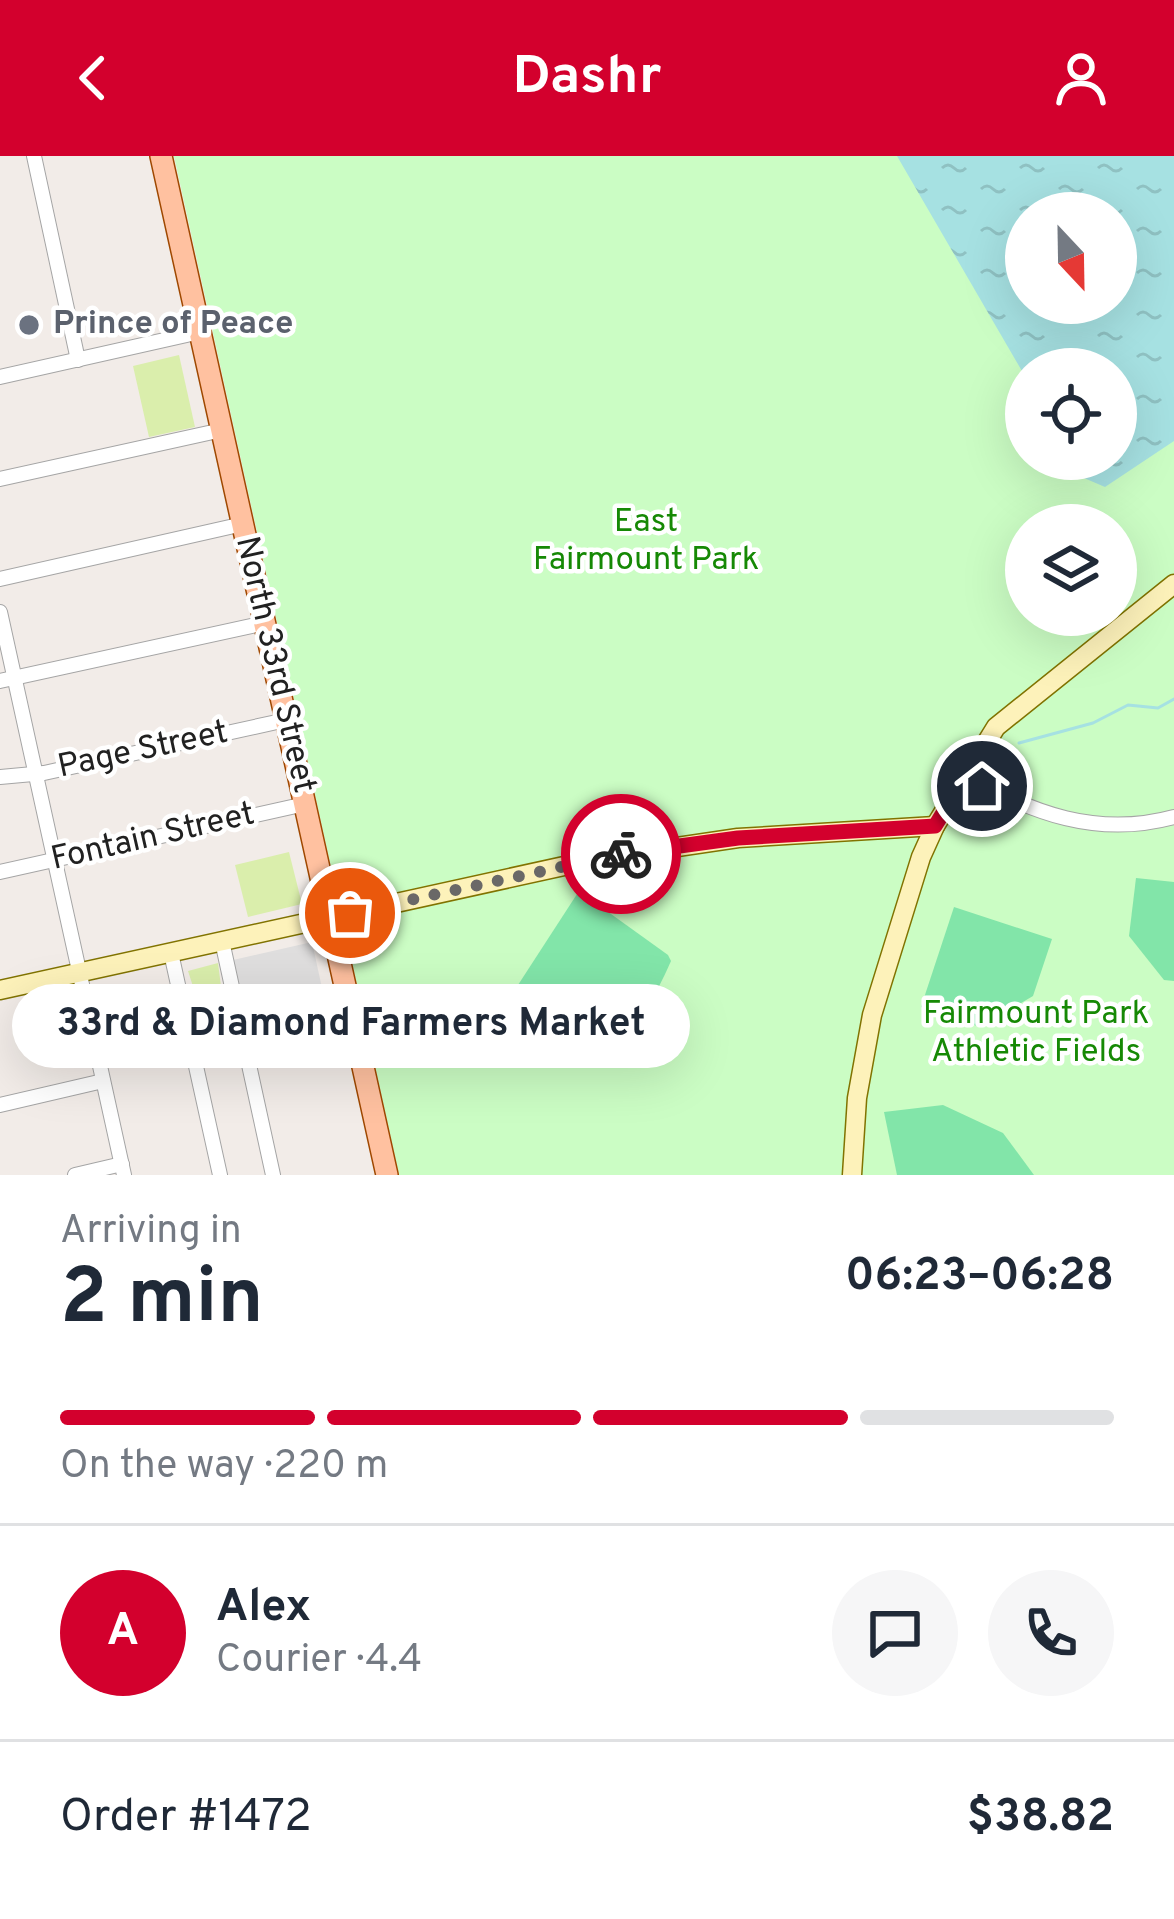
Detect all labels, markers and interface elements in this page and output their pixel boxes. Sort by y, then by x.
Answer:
text: Dashr [513,44,661,113]
icon: back [60,45,126,111]
icon: person [1048,45,1114,111]
north arrow [1005,192,1137,324]
map controls [1005,192,1137,636]
place label: Prince of Peace [53,304,293,346]
marker: Prince of Peace [16,312,42,338]
button: locate [1005,348,1137,480]
park label: East Fairmount Park [533,502,759,582]
button: layers [1005,504,1137,636]
street label: North 33rd Street [224,533,324,797]
street label: Page Street [54,712,232,790]
pin [931,735,1033,837]
icon: home [949,753,1015,819]
street label: Fontain Street [47,794,259,882]
courier [561,794,681,914]
icon: bike [588,821,654,887]
pin [299,862,401,964]
icon: bag [317,880,383,946]
callout: 33rd & Diamond Farmers Market [11,985,689,1069]
park label: Fairmount Park Athletic Fields [923,994,1149,1074]
text: 33rd & Diamond Farmers Market [56,1001,646,1050]
text: Arriving in [60,1208,242,1257]
text: 06:23–06:28 [845,1249,1114,1306]
text: 2 min [60,1252,264,1351]
text: On the way · 220 m [60,1443,388,1492]
button: chat [832,1570,958,1696]
button: phone [988,1570,1114,1696]
text: Alex [216,1580,311,1637]
text: A [107,1604,139,1661]
text: Courier · 4.4 [216,1637,422,1686]
text: Order #1472 [60,1790,312,1847]
text: $38.82 [967,1790,1114,1847]

